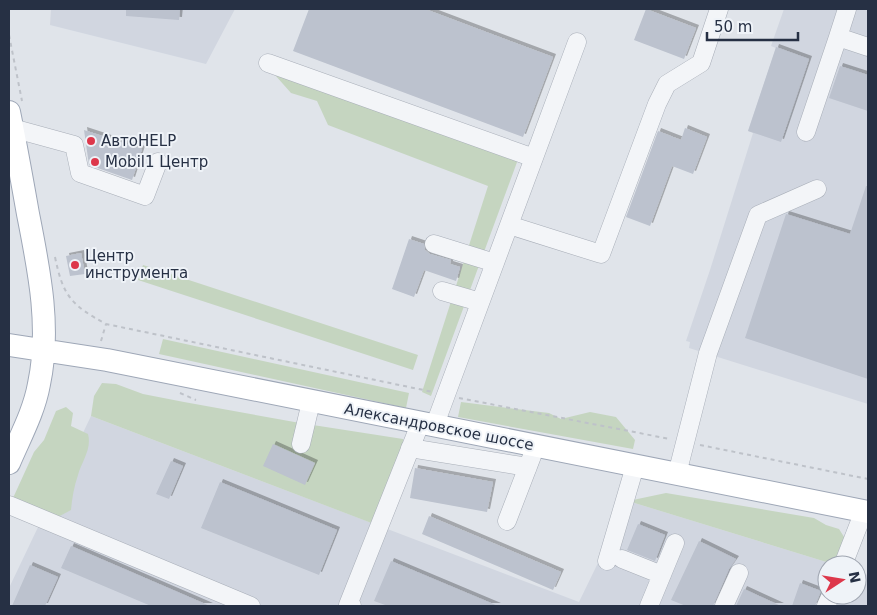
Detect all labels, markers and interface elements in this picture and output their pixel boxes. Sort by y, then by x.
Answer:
scale bar [707,10,798,42]
text: 50 m [714,18,752,36]
place label: АвтоHELP [101,132,176,150]
marker: АвтоHELP [85,135,97,147]
place label: Mobil1 Центр [105,153,208,171]
marker: Mobil1 Центр [89,156,101,168]
place label: Центр инструмента [85,247,188,282]
marker: Центр инструмента [69,259,81,271]
street label: Александровское шоссе [343,400,535,454]
north arrow [817,555,867,605]
text: N [846,570,864,585]

